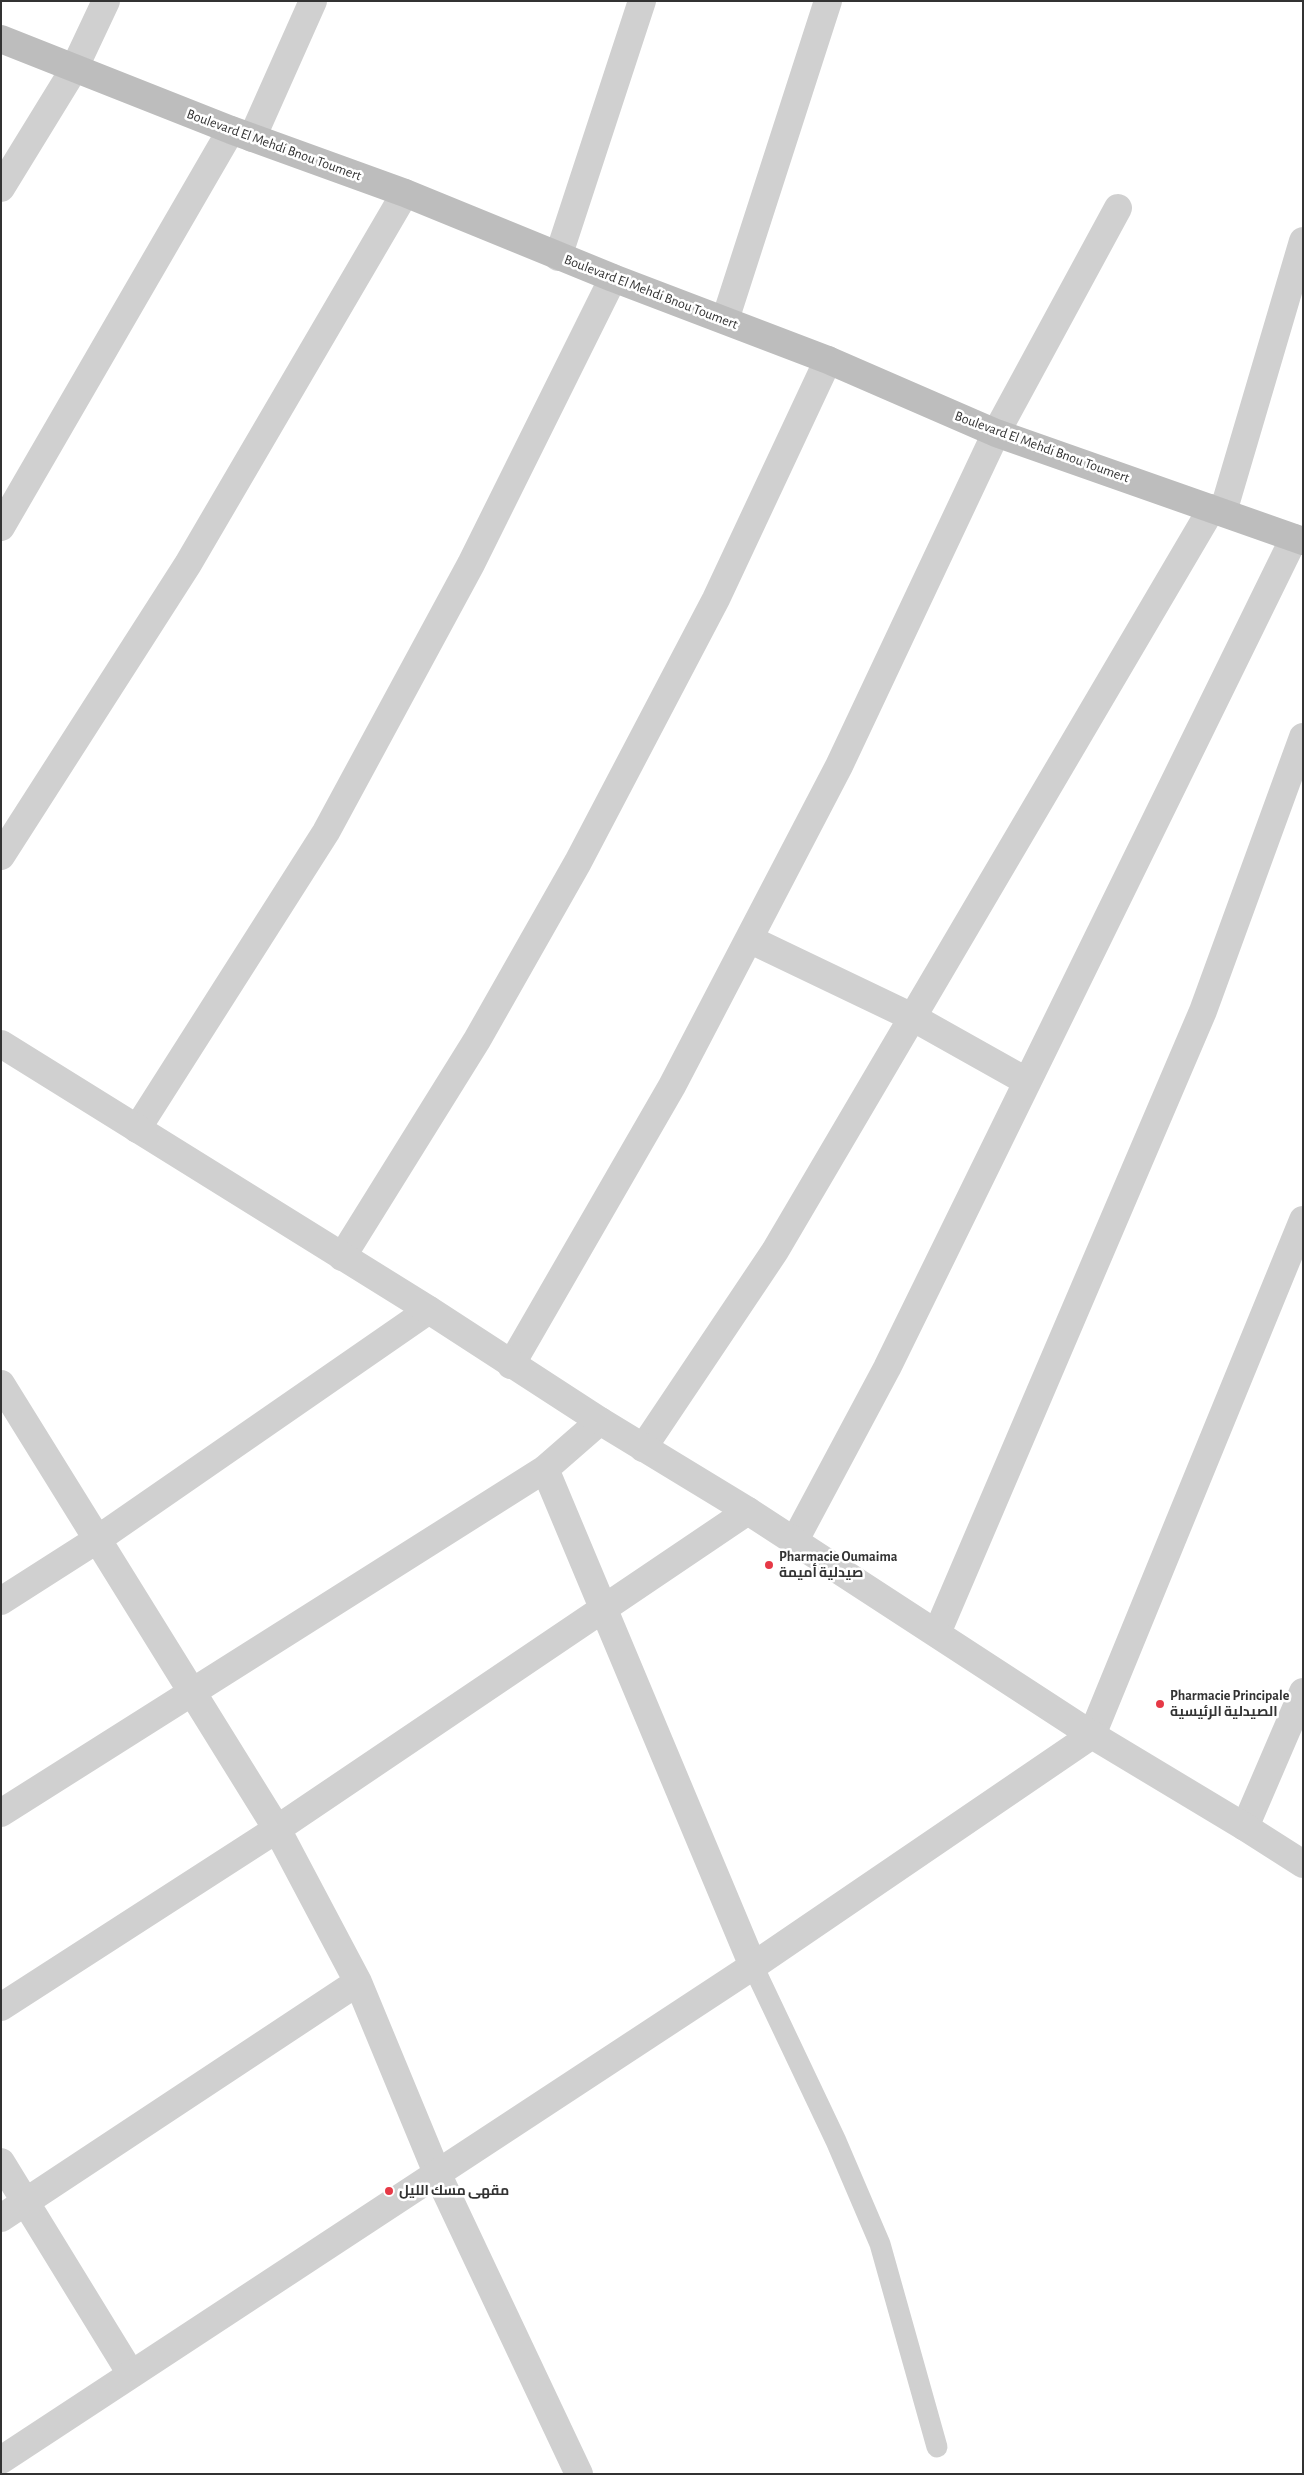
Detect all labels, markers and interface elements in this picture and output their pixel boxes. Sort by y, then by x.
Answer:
street label: Boulevard El Mehdi Bnou Toumert [184,106,364,184]
street label: Boulevard El Mehdi Bnou Toumert [562,251,740,333]
street label: Boulevard El Mehdi Bnou Toumert [952,408,1132,486]
place label: Pharmacie Oumaima صيدلية أميمة [779,1549,897,1581]
marker: Pharmacie Oumaima صيدلية أميمة [763,1559,775,1571]
place label: Pharmacie Principale الصيدلية الرئيسية [1170,1688,1289,1720]
marker: Pharmacie Principale الصيدلية الرئيسية [1154,1698,1166,1710]
place label: مقهى مسك الليل [399,2183,509,2199]
marker: مقهى مسك الليل [383,2185,395,2197]

